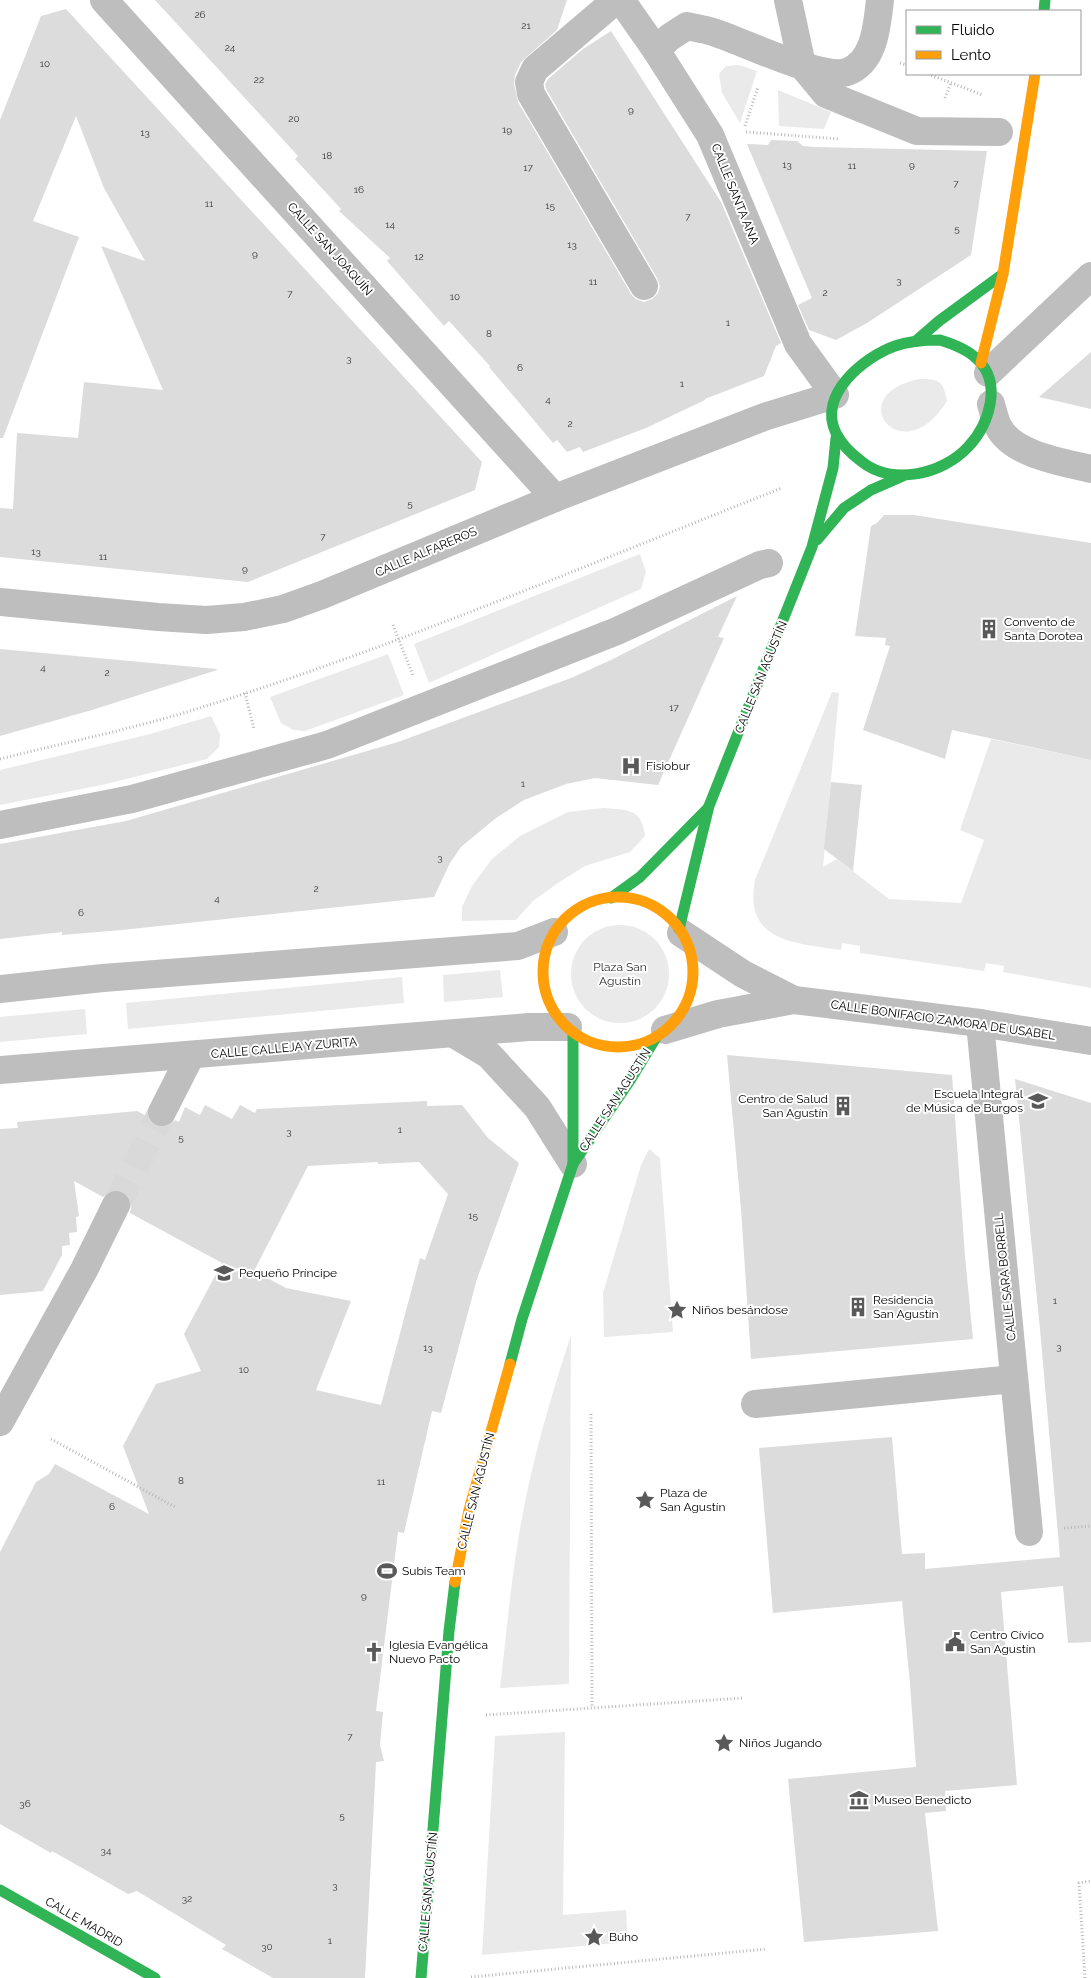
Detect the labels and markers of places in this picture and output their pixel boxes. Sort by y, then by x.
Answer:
place label: Convento de Santa Dorotea [1004,615,1083,643]
building icon: Convento de Santa Dorotea [978,618,1000,640]
hospital icon: Fisiobur [620,755,642,777]
place label: Fisiobur [646,759,691,773]
place label: Escuela Integral de Música de Burgos [906,1087,1024,1115]
school or university icon: Escuela Integral de Música de Burgos [1027,1090,1049,1112]
place label: Centro de Salud San Agustín [738,1092,828,1120]
building icon: Centro de Salud San Agustín [832,1095,854,1117]
school or university icon: Pequeño Príncipe [213,1262,235,1284]
place label: Pequeño Príncipe [239,1266,337,1280]
place label: Residencia San Agustín [873,1293,938,1321]
building icon: Residencia San Agustín [847,1296,869,1318]
place icon: Niños besándose [666,1299,688,1321]
place label: Niños besándose [692,1303,788,1317]
place label: Plaza de San Agustín [660,1486,725,1514]
place icon: Plaza de San Agustín [634,1489,656,1511]
sports icon: Subis Team [376,1560,398,1582]
place label: Subis Team [402,1564,466,1578]
place label: Centro Cívico San Agustín [970,1628,1044,1656]
public building icon: Centro Cívico San Agustín [944,1631,966,1653]
place label: Iglesia Evangélica Nuevo Pacto [389,1638,488,1666]
church icon: Iglesia Evangélica Nuevo Pacto [363,1641,385,1663]
place icon: Niños Jugando [713,1732,735,1754]
place label: Niños Jugando [739,1736,822,1750]
museum icon: Museo Benedicto [848,1789,870,1811]
place label: Museo Benedicto [874,1793,972,1807]
place icon: Búho [583,1926,605,1948]
place label: Búho [609,1930,638,1944]

